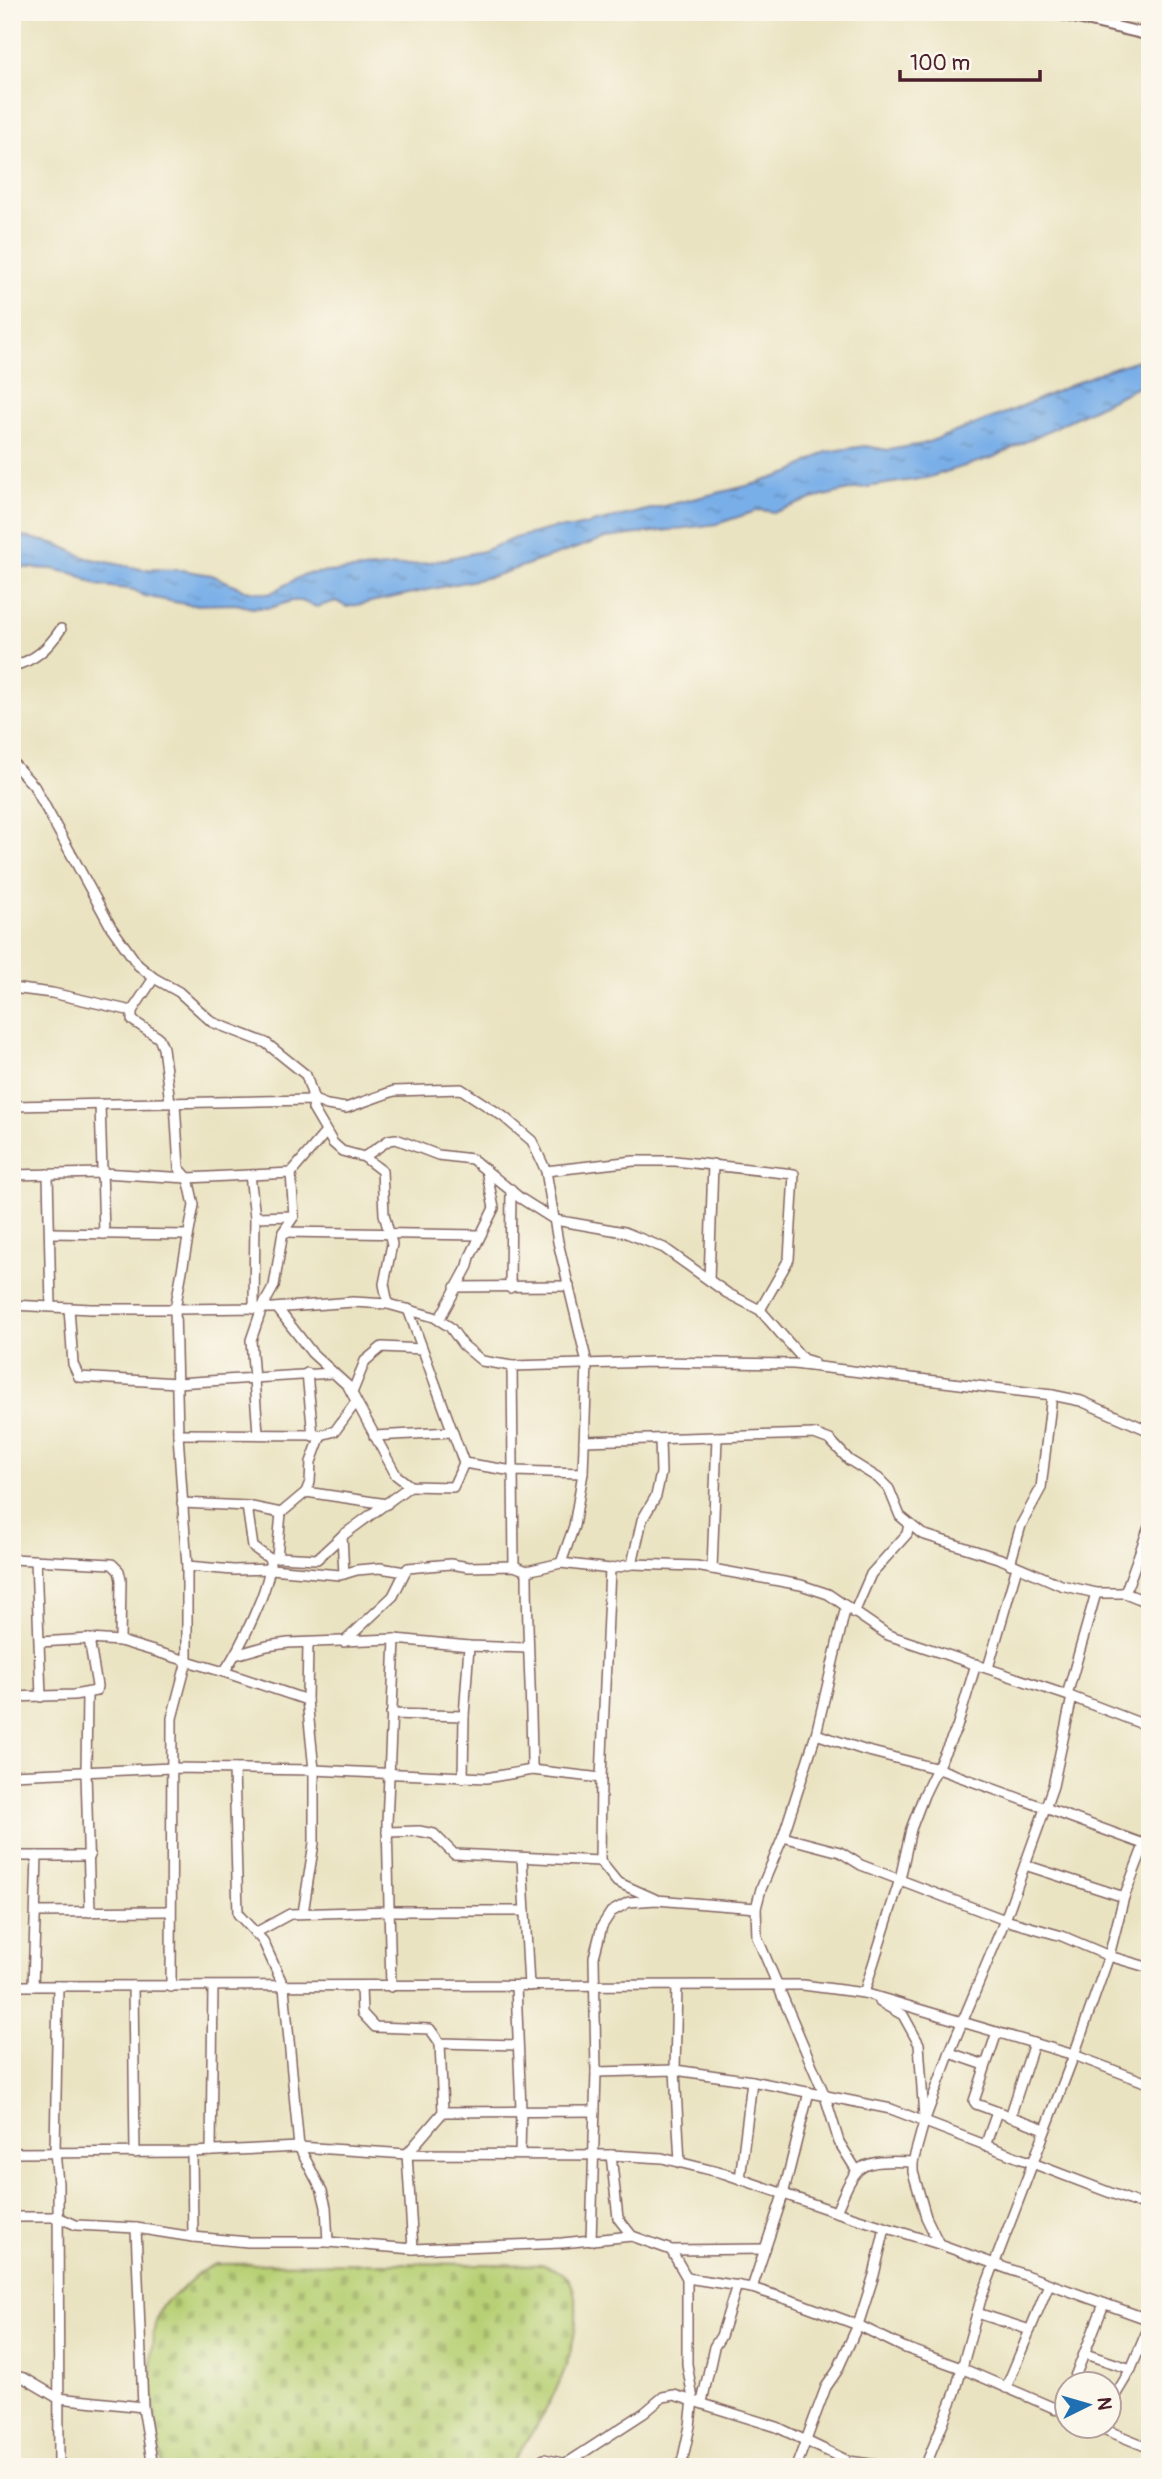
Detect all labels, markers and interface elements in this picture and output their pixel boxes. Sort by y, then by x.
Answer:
scale bar [900,38,1040,82]
text: 100 m [910,50,970,77]
north arrow [1054,2370,1124,2440]
text: N [1091,2396,1116,2411]

